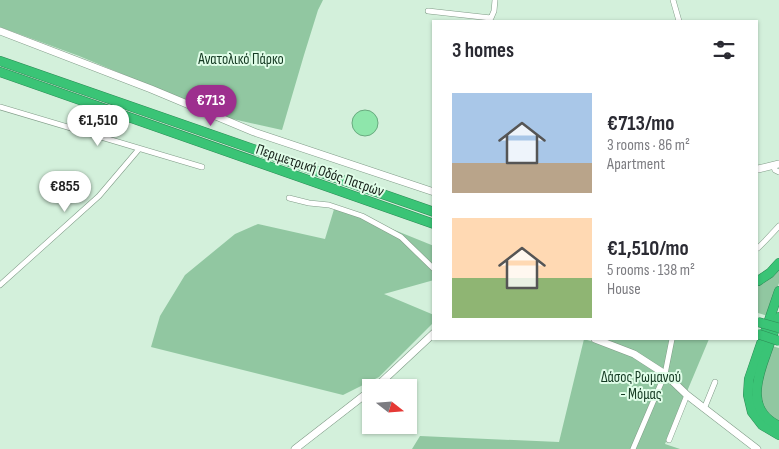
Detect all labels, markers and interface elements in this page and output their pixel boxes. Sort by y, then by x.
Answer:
icon: filters [710,36,738,64]
text: 3 homes [452,38,514,63]
park label: Ανατολικό Πάρκο [197,50,284,69]
pin: €713 [181,84,241,127]
text: €713 [197,91,225,110]
pin: €1,510 [57,104,139,147]
text: €1,510 [78,111,118,130]
text: €713/mo [607,111,674,136]
icon: home [492,113,552,173]
text: 3 rooms · 86 m² [607,136,690,155]
street label: Περιμετρική Οδός Πατρών [253,140,386,201]
text: Apartment [607,155,665,174]
pin: €855 [35,170,95,213]
text: €855 [50,177,80,196]
text: €1,510/mo [607,236,689,261]
icon: home [492,238,552,298]
text: 5 rooms · 138 m² [607,261,695,280]
text: House [607,280,641,299]
park label: Δάσος Ρωμανού - Μόμας [601,368,681,404]
north arrow [362,379,418,434]
map controls [362,379,417,434]

